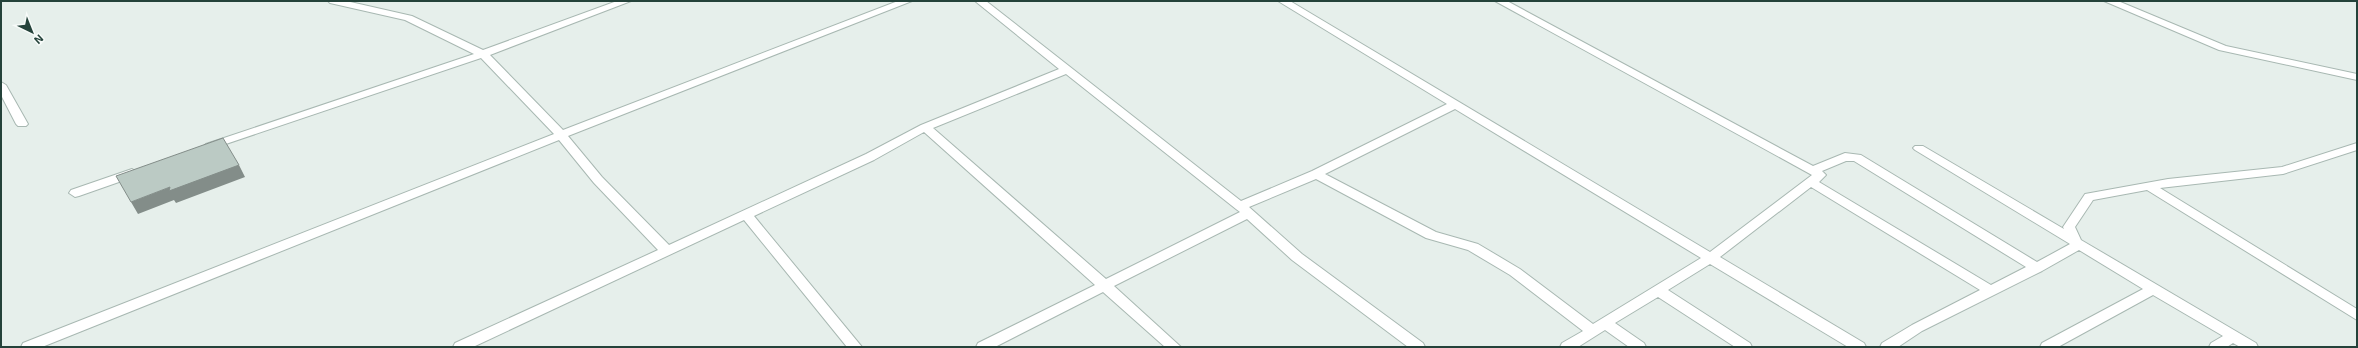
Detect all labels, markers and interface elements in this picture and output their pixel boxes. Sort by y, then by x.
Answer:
north arrow [12,12,52,52]
text: N [32,32,47,47]

